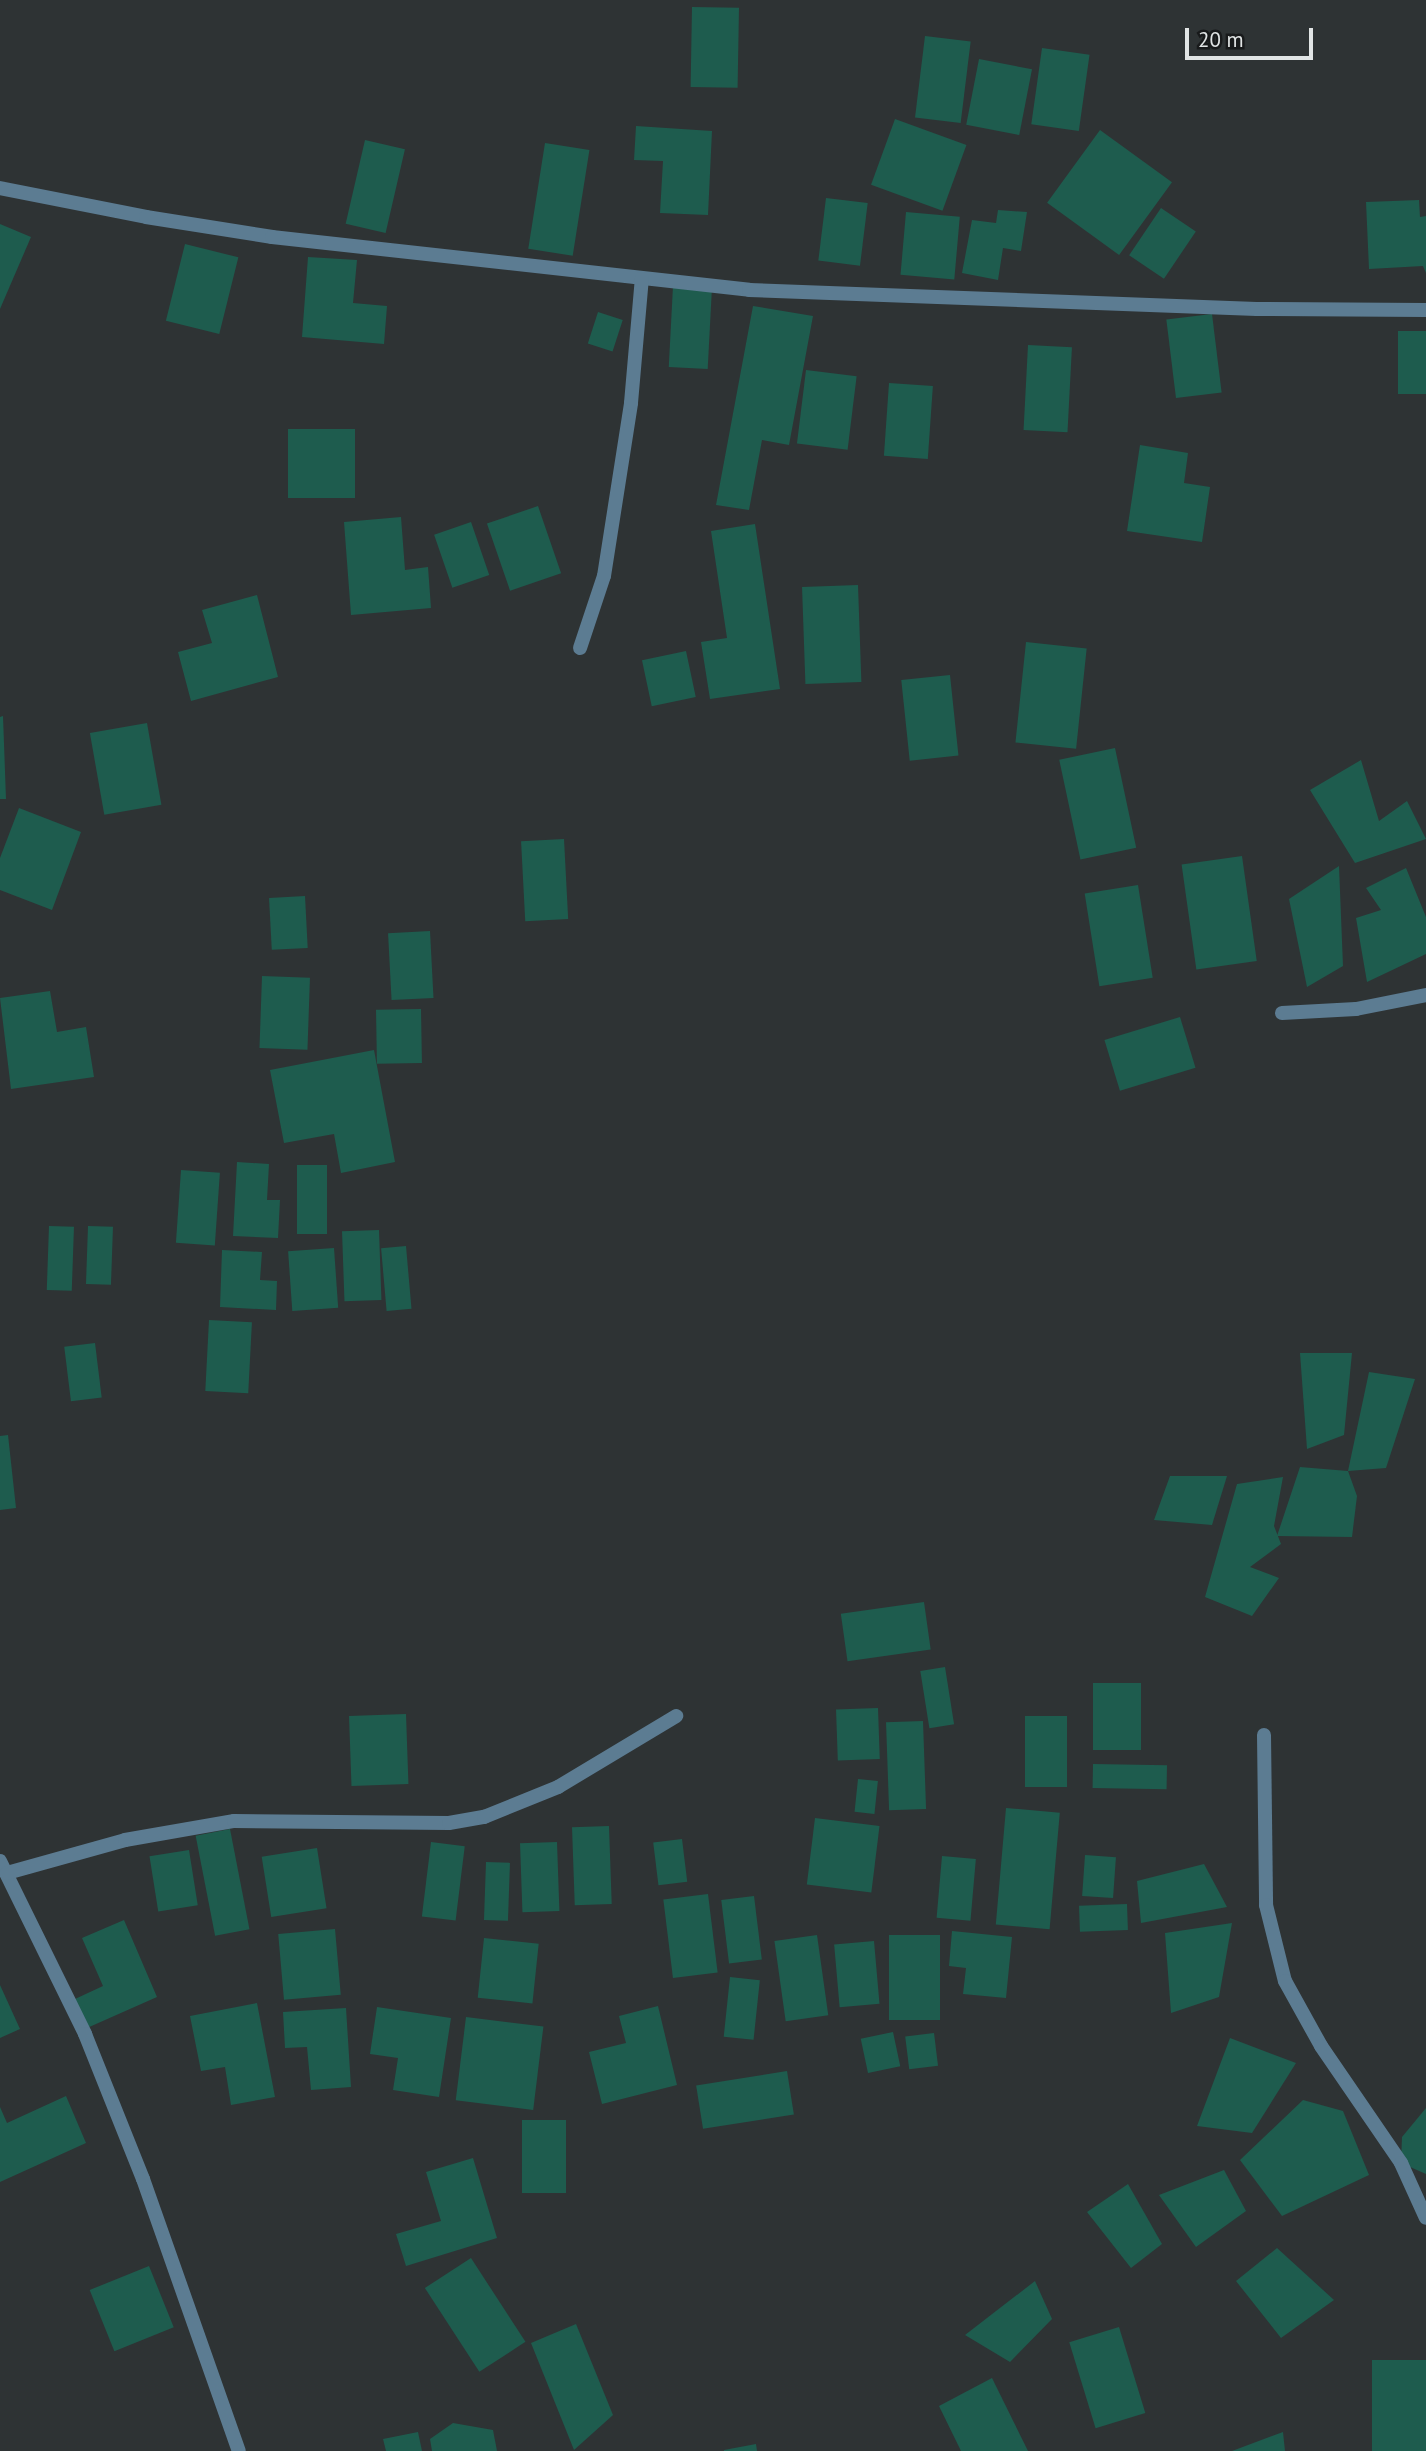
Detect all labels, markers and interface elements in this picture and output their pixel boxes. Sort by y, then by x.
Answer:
scale bar [1188,14,1316,58]
text: 20 m [1198,26,1244,53]

